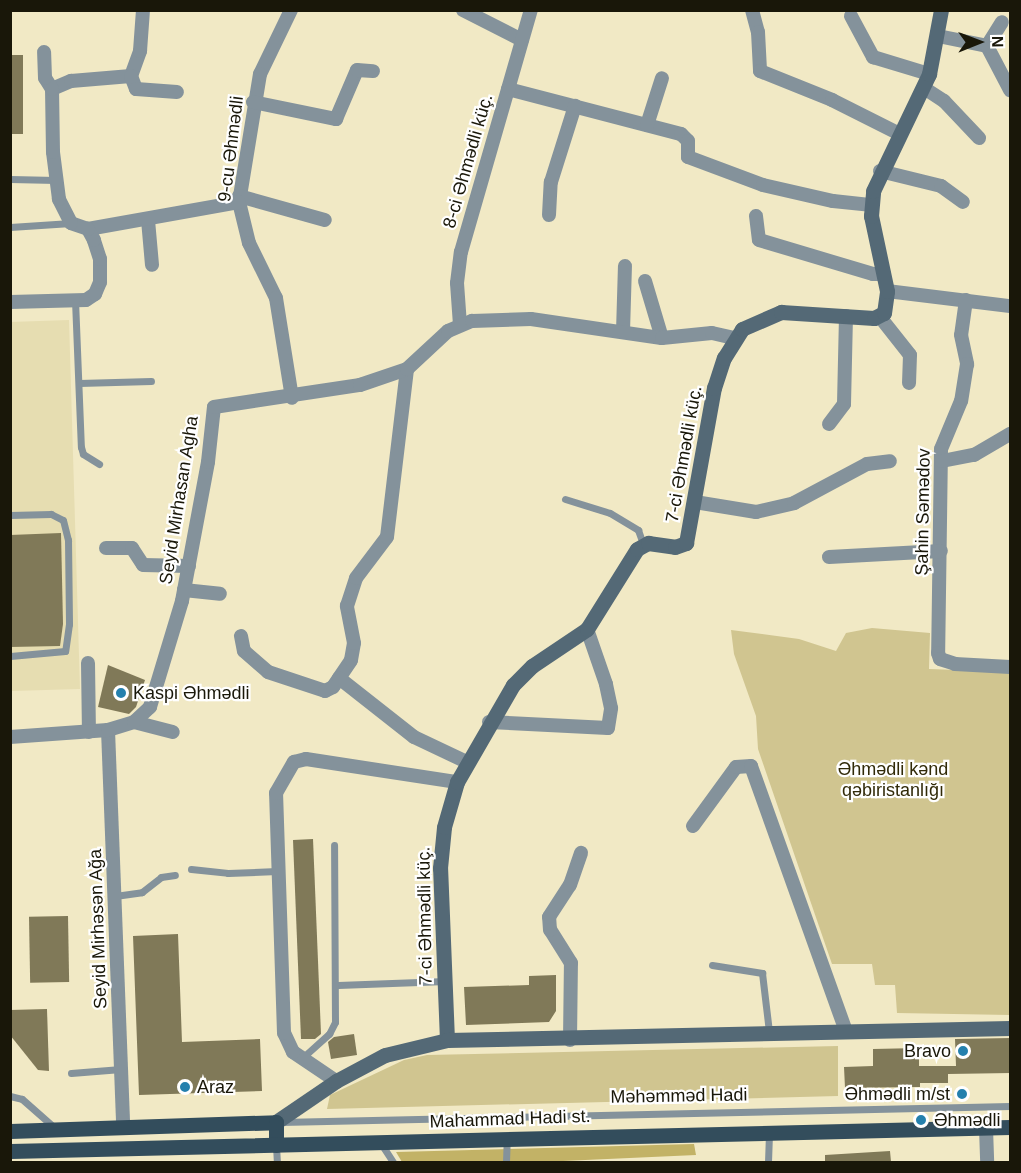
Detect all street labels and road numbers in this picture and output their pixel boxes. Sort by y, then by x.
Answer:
street label: 8-ci Əhmədli küç. [439,91,497,231]
street label: 9-cu Əhmədli [214,95,248,203]
street label: 7-ci Əhmədli küç. [661,384,707,524]
street label: Seyid Mirhasan Agha [155,414,203,586]
street label: Şahin Səmədov [911,448,935,576]
street label: 7-ci Əhmədli küç. [413,847,437,985]
street label: Seyid Mirhəsən Ağa [84,848,112,1010]
street label: Məhəmməd Hadi [610,1084,748,1108]
street label: Mahammad Hadi st. [429,1105,591,1133]

